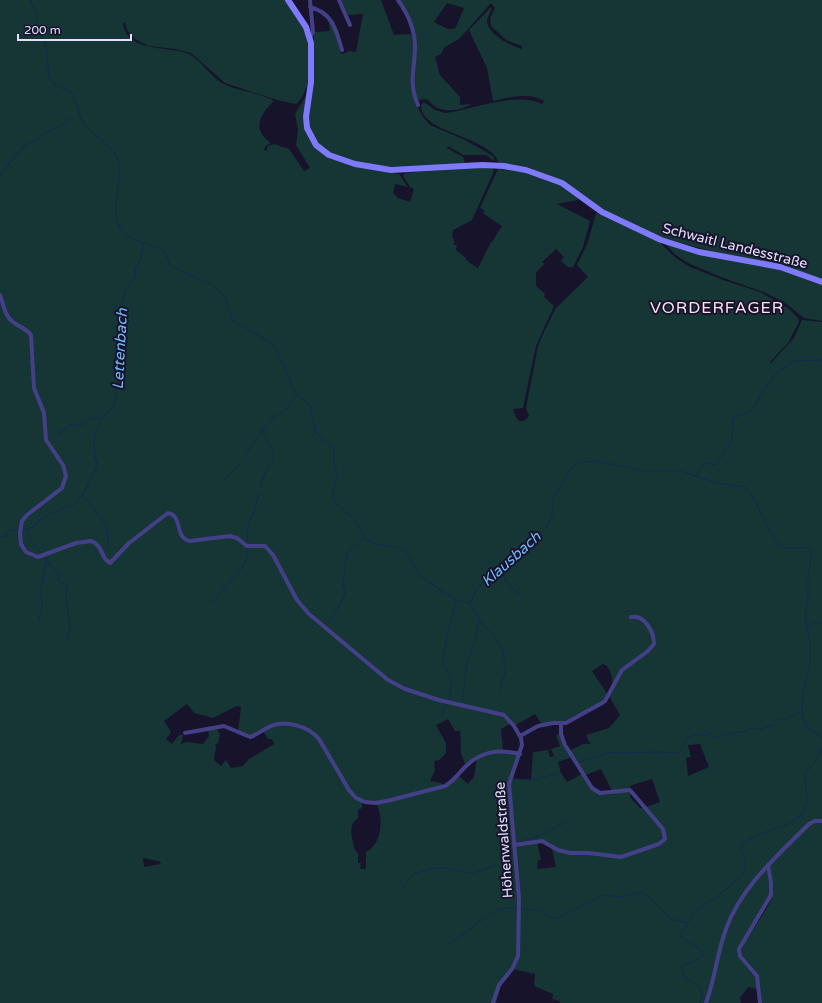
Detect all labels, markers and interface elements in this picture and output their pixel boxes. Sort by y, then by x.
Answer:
scale bar [18,16,131,42]
text: 200 m [24,23,61,37]
street label: Schwaitl Landesstraße [661,220,809,272]
district label: VORDERFAGER [650,298,784,318]
water label: Lettenbach [109,307,131,390]
water label: Klausbach [478,527,545,590]
street label: Höhenwaldstraße [491,781,517,899]

